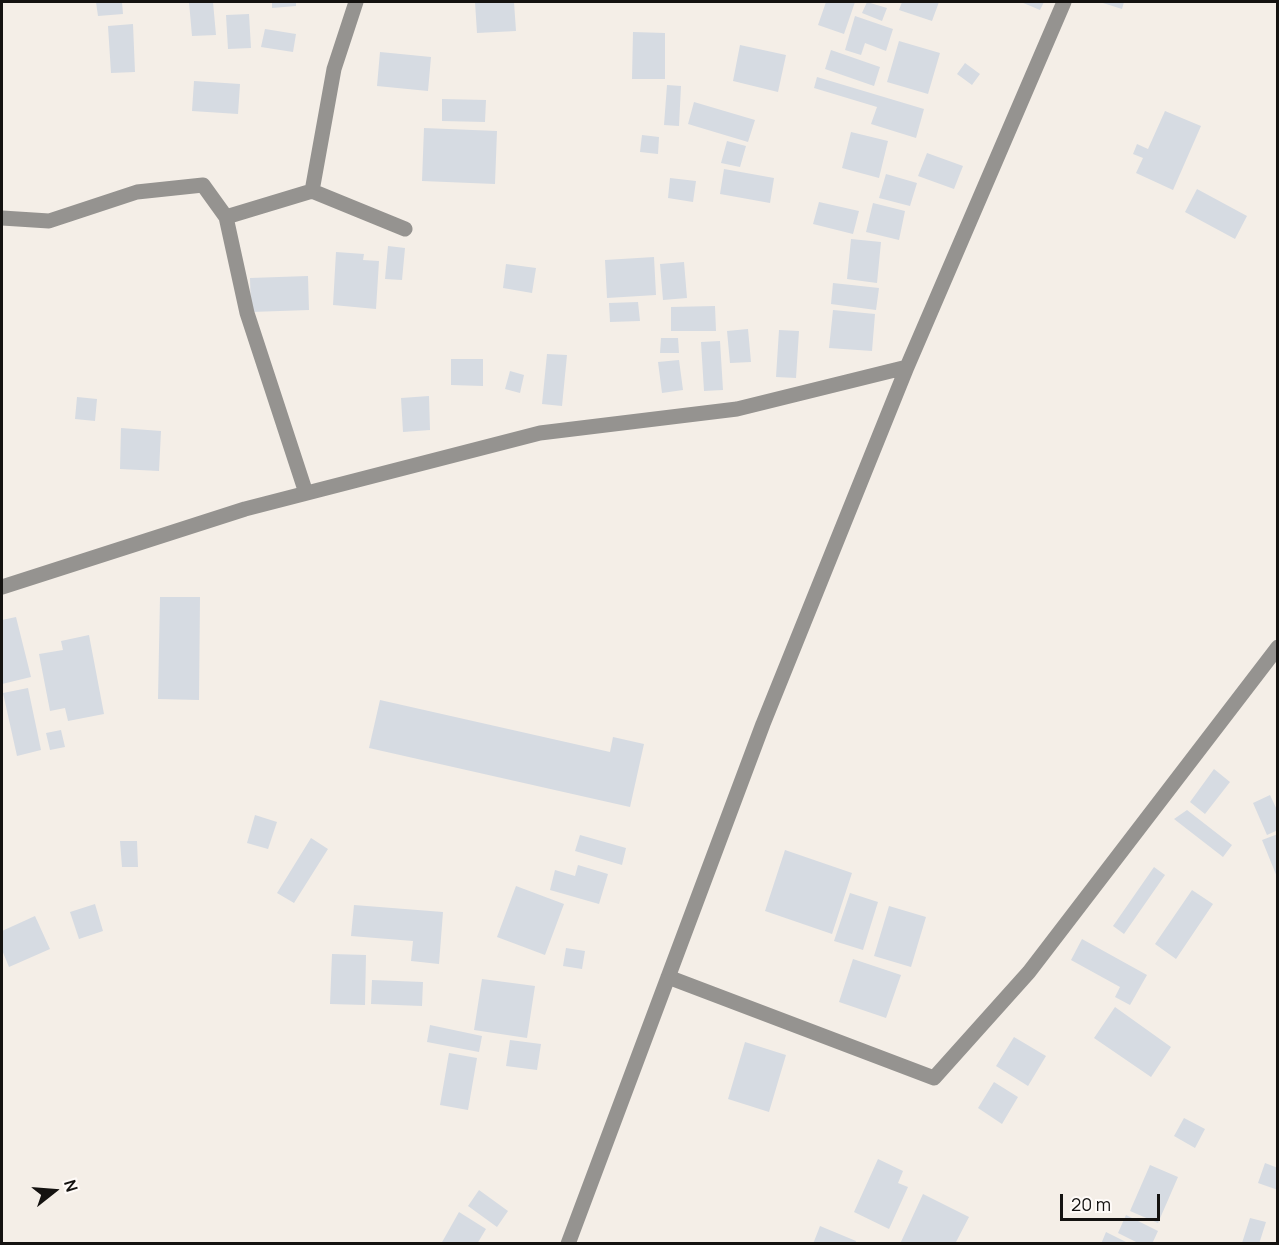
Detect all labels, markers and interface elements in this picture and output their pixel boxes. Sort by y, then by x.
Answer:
north arrow [24,1161,84,1221]
text: N [59,1177,83,1194]
scale bar [1063,1182,1164,1220]
text: 20 m [1071,1192,1111,1216]

